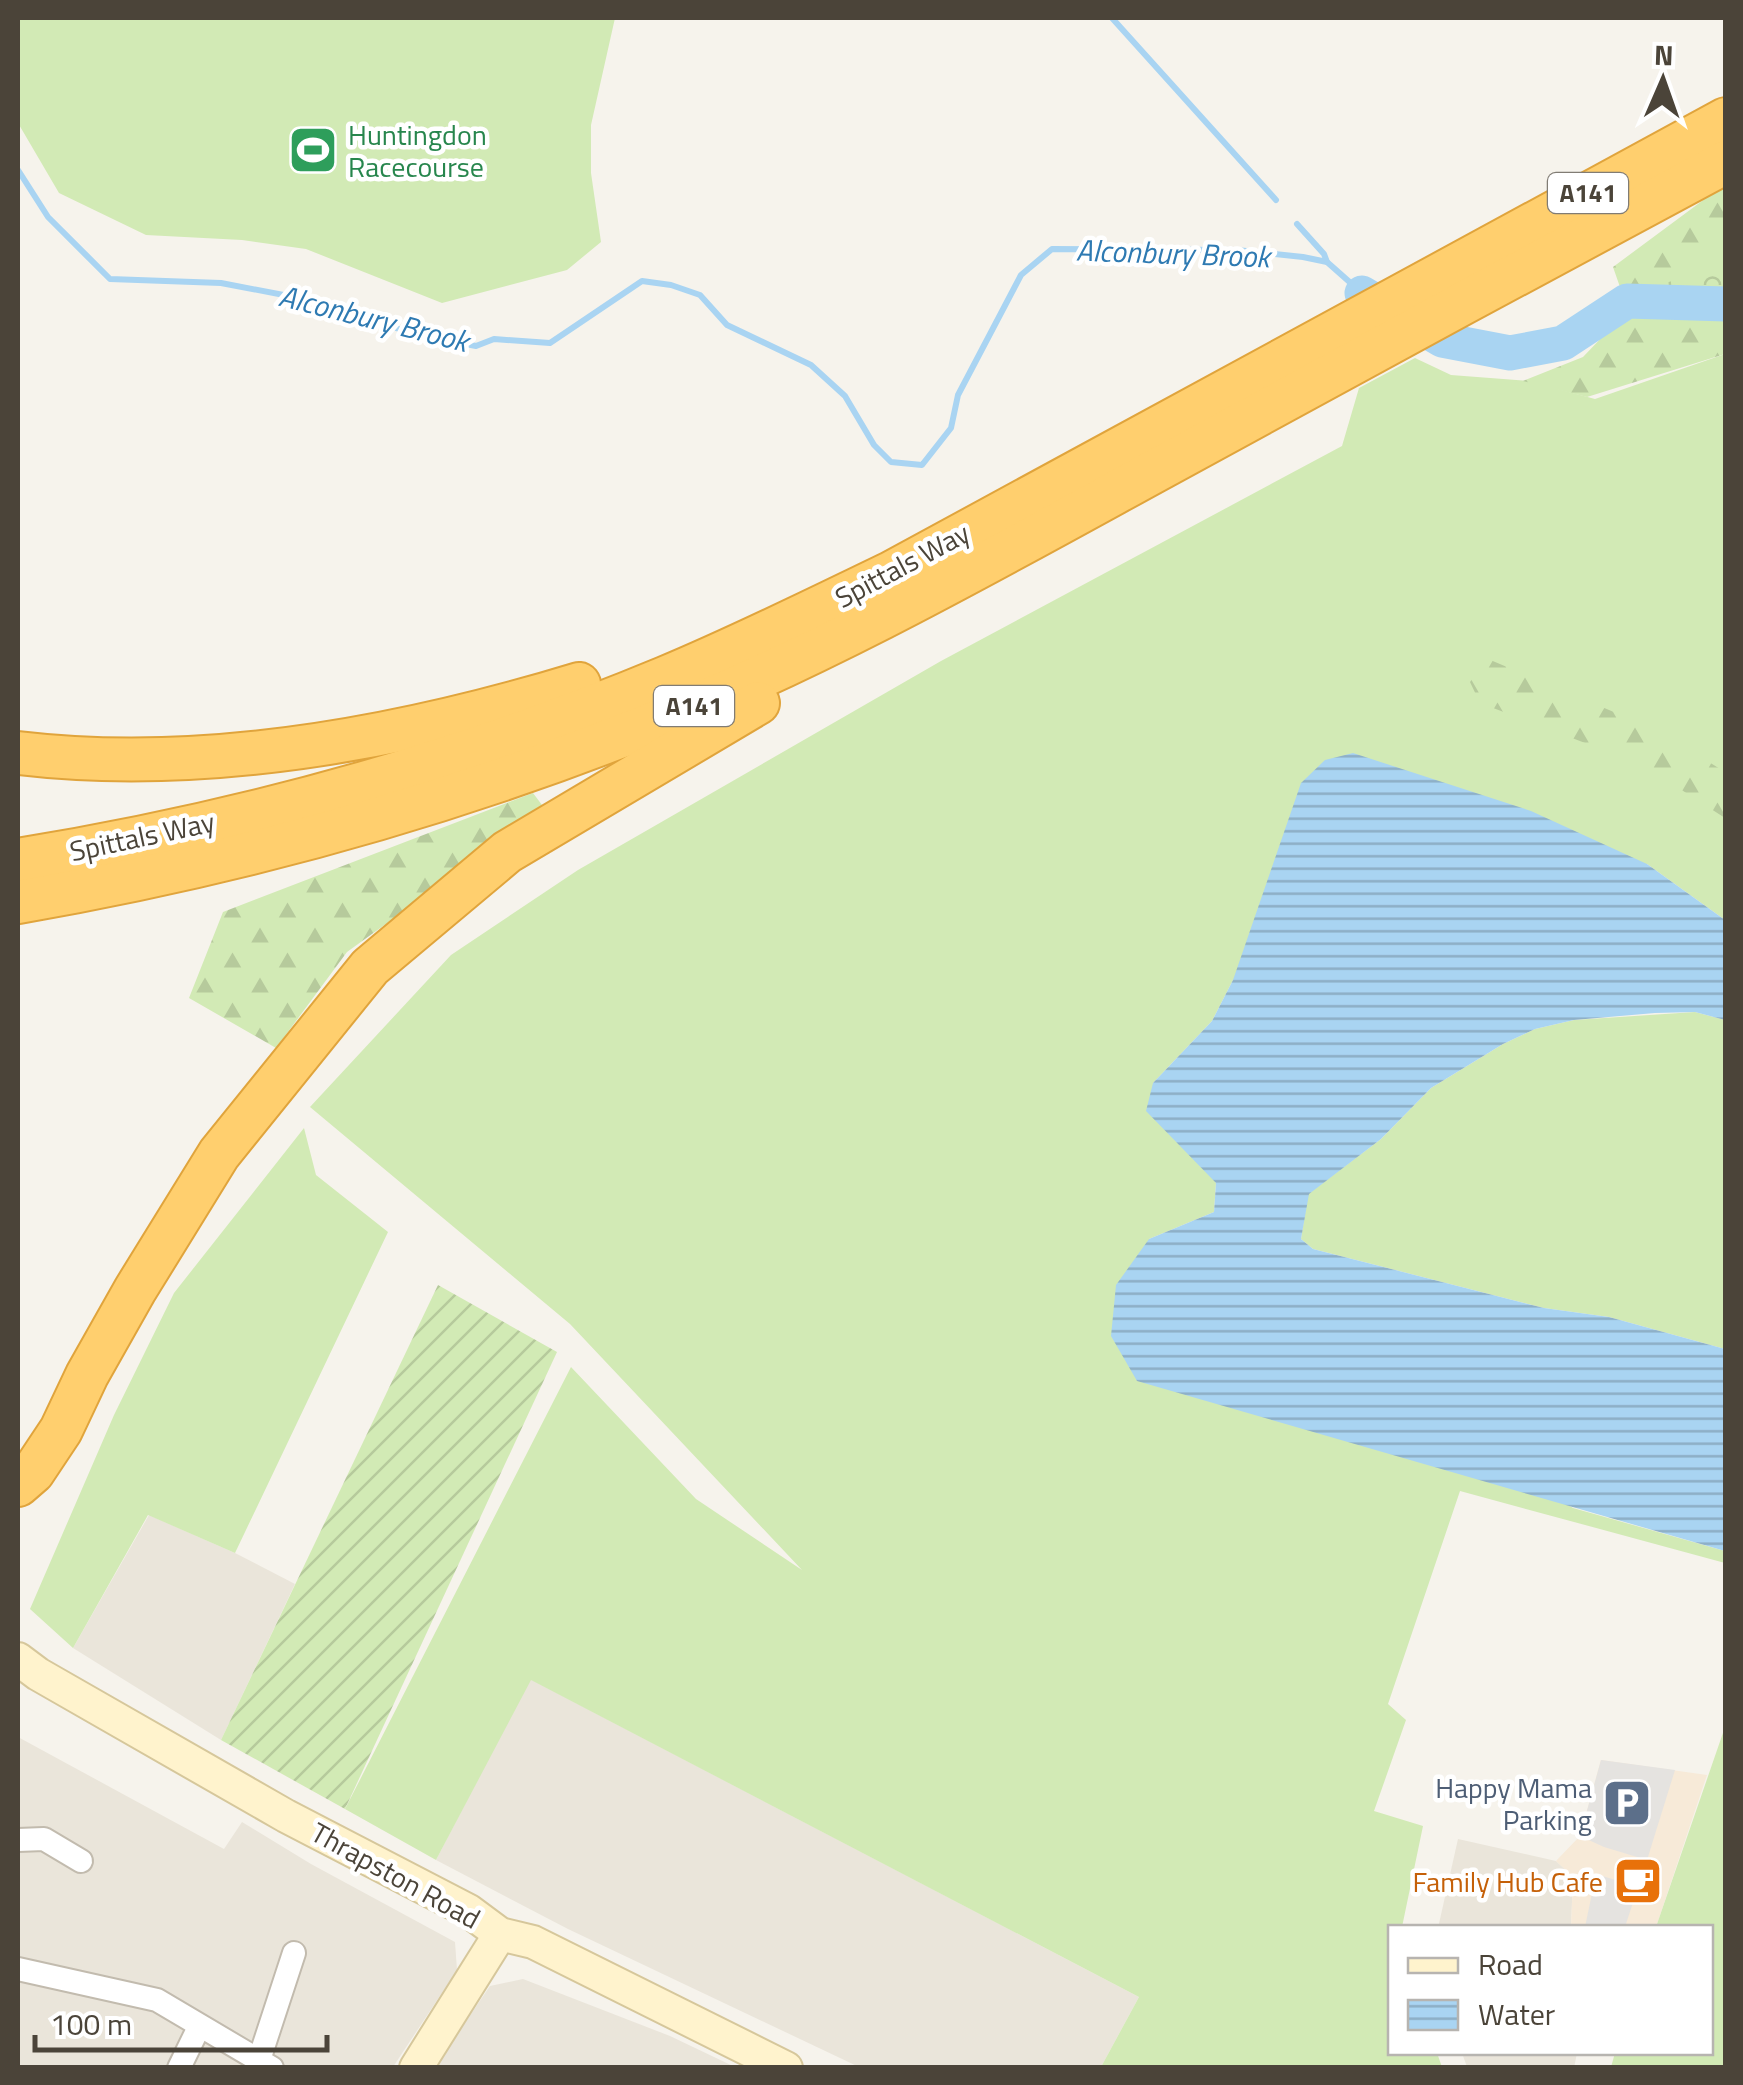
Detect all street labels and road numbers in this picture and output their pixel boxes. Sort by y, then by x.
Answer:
road number: A141 [1548,173,1628,213]
street label: Spittals Way [827,511,977,619]
road number: A141 [654,686,734,726]
street label: Spittals Way [66,800,218,872]
street label: Thrapston Road [303,1811,489,1939]

